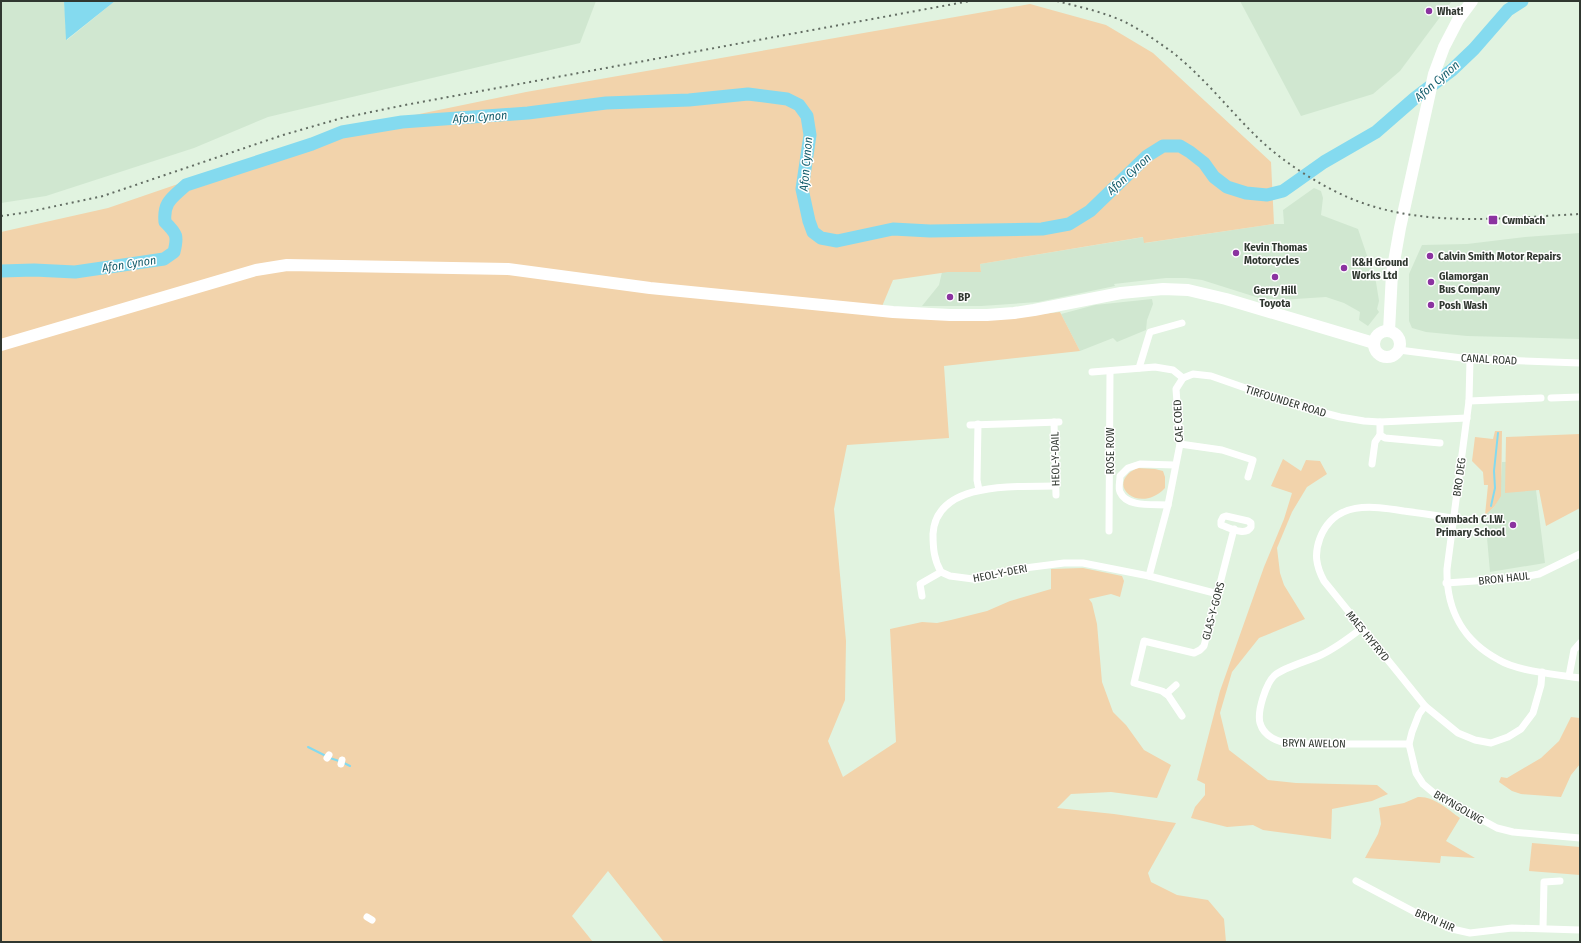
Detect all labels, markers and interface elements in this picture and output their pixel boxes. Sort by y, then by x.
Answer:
place label: What! [1437,5,1464,18]
marker: What! [1424,6,1434,16]
water label: Afon Cynon [1411,58,1462,105]
water label: Afon Cynon [451,108,508,126]
water label: Afon Cynon [797,136,815,193]
water label: Afon Cynon [1103,151,1154,198]
marker: Cwmbach [1487,214,1499,226]
place label: Cwmbach [1502,214,1546,227]
place label: Kevin Thomas Motorcycles [1244,241,1308,267]
marker: Kevin Thomas Motorcycles [1231,248,1241,258]
place label: Calvin Smith Motor Repairs [1438,250,1561,263]
marker: Calvin Smith Motor Repairs [1425,251,1435,261]
water label: Afon Cynon [100,253,157,275]
place label: K&H Ground Works Ltd [1352,256,1408,282]
marker: K&H Ground Works Ltd [1339,263,1349,273]
place label: Glamorgan Bus Company [1439,270,1501,296]
marker: Gerry Hill Toyota [1270,272,1280,282]
marker: Glamorgan Bus Company [1426,277,1436,287]
place label: Gerry Hill Toyota [1253,284,1298,310]
place label: BP [958,291,970,304]
marker: BP [945,292,955,302]
place label: Posh Wash [1439,299,1488,312]
marker: Posh Wash [1426,300,1436,310]
street label: CANAL ROAD [1461,352,1517,367]
street label: TIRFOUNDER ROAD [1244,383,1328,420]
street label: CAE COED [1171,399,1186,443]
street label: ROSE ROW [1104,427,1117,475]
street label: HEOL-Y-DAIL [1049,431,1062,486]
street label: BRO DEG [1450,457,1469,497]
place label: Cwmbach C.I.W. Primary School [1435,513,1506,539]
marker: Cwmbach C.I.W. Primary School [1508,520,1518,530]
street label: HEOL-Y-DERI [972,562,1028,585]
street label: BRON HAUL [1478,569,1531,588]
street label: GLAS-Y-GORS [1200,580,1228,642]
street label: MAES HYFRYD [1343,608,1392,664]
street label: BRYN AWELON [1282,736,1346,751]
street label: BRYNGOLWG [1431,788,1486,827]
street label: BRYN HIR [1413,906,1457,935]

